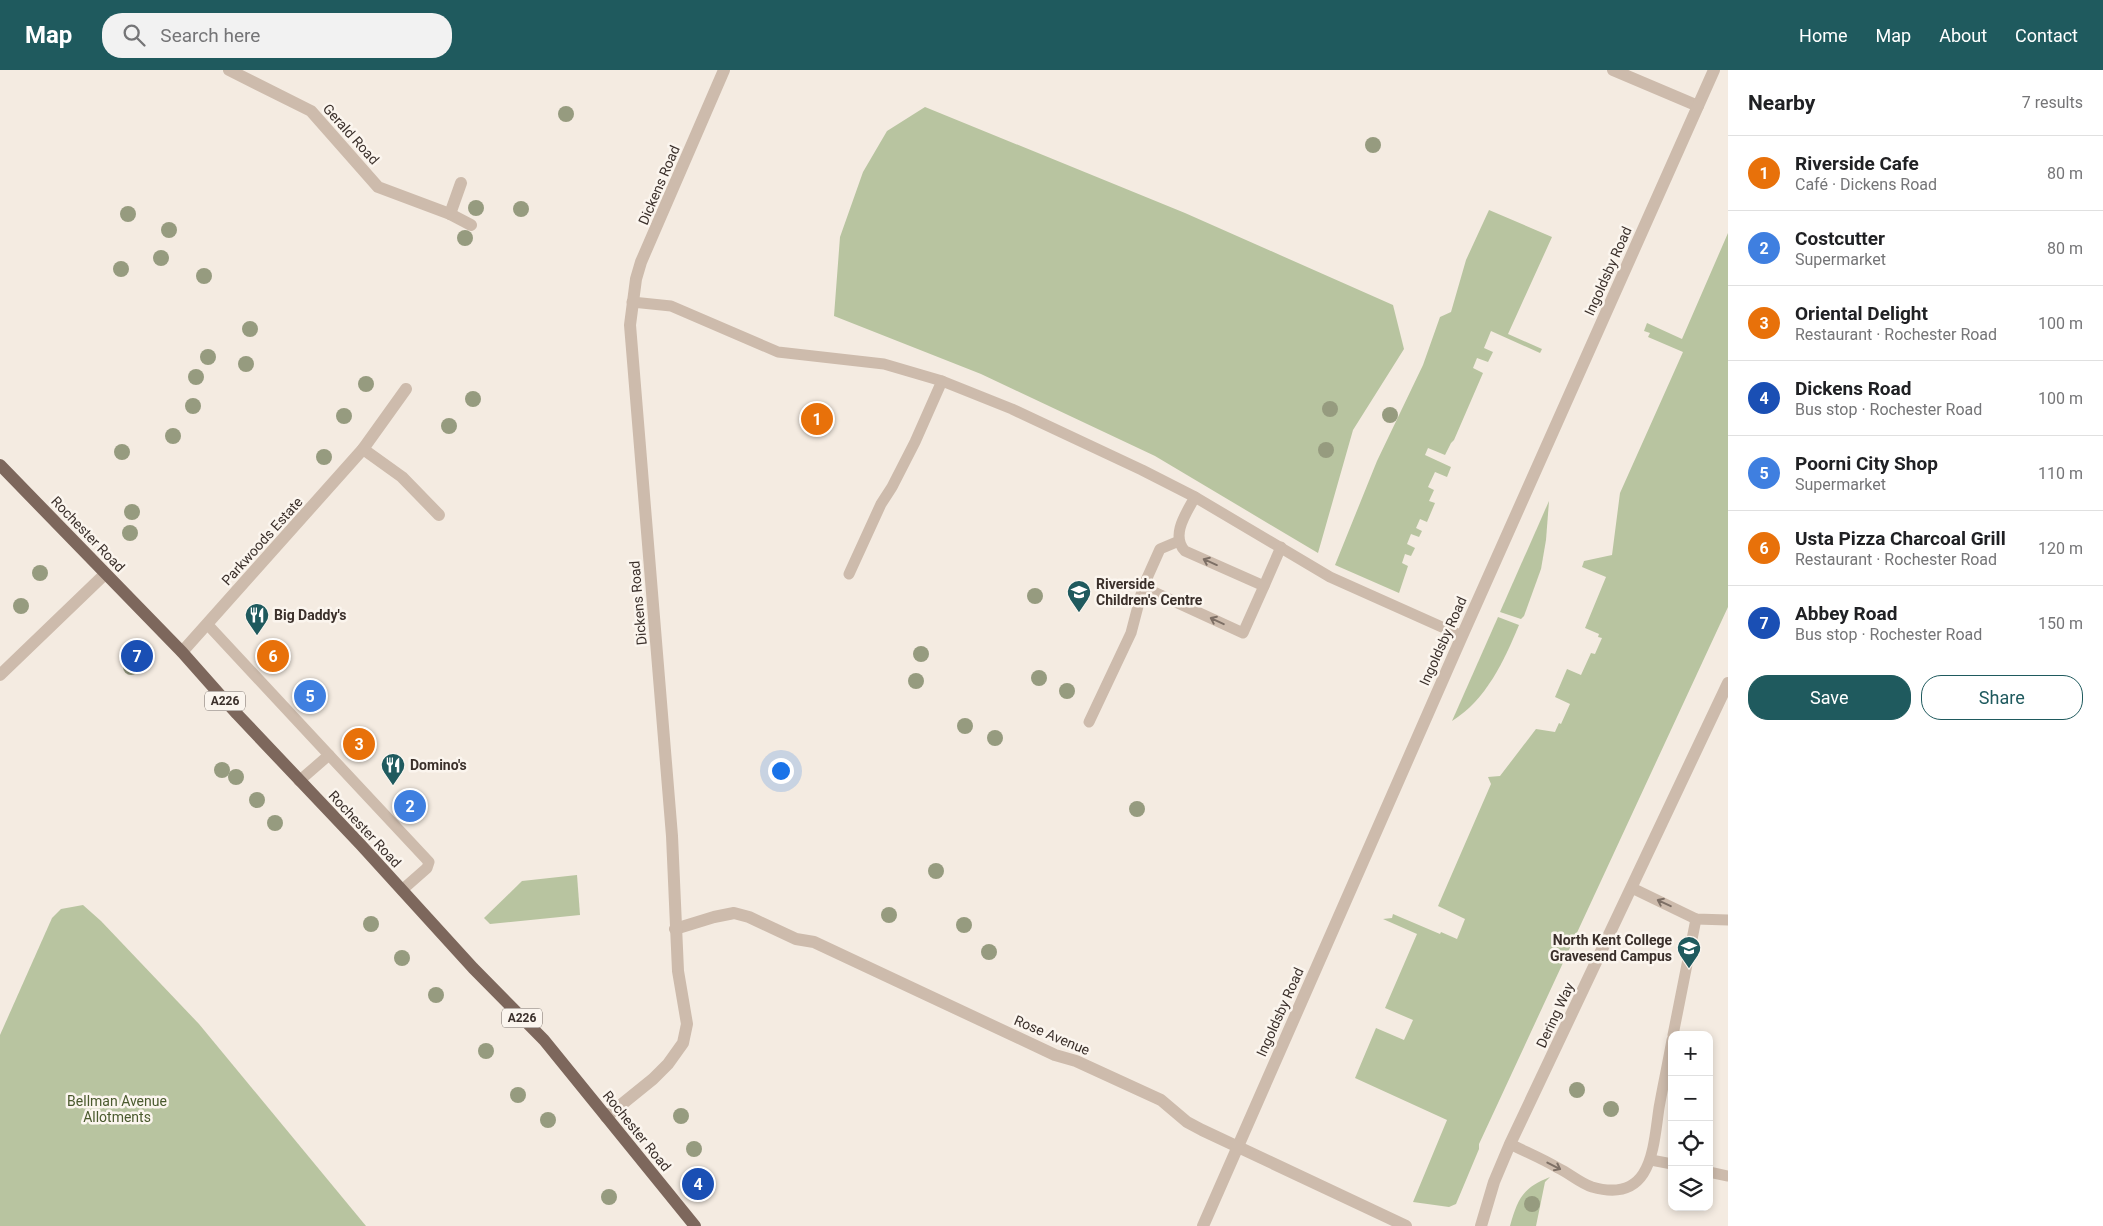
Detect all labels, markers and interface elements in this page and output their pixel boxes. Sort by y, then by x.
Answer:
search box [102,13,452,58]
text: Map [25,21,72,49]
icon: search [120,21,148,49]
text: Search here [160,24,260,47]
text: Home [1799,25,1848,46]
text: Map [1876,25,1911,46]
text: About [1939,25,1987,46]
text: Contact [2015,25,2078,46]
text: Nearby [1748,91,1815,115]
text: 7 results [2022,93,2083,112]
street label: Gerald Road [320,100,382,168]
street label: Dickens Road [635,143,683,227]
text: Riverside Cafe [1795,152,1919,175]
text: 1 [1759,164,1769,183]
text: 80 m [2047,164,2083,183]
text: Café · Dickens Road [1795,175,1937,194]
street label: Ingoldsby Road [1581,224,1635,318]
text: Costcutter [1795,227,1885,250]
text: 2 [1759,239,1769,258]
text: 80 m [2047,239,2083,258]
text: Supermarket [1795,250,1886,269]
text: Oriental Delight [1795,302,1928,325]
text: 3 [1759,314,1769,333]
text: 100 m [2038,314,2083,333]
text: Restaurant · Rochester Road [1795,325,1997,344]
text: Dickens Road [1795,377,1911,400]
text: 4 [1759,389,1769,408]
text: 100 m [2038,389,2083,408]
pin: 1 [801,400,833,438]
text: Bus stop · Rochester Road [1795,400,1982,419]
text: Poorni City Shop [1795,452,1938,475]
text: 5 [1759,464,1769,483]
text: 110 m [2038,464,2083,483]
text: Supermarket [1795,475,1886,494]
street label: Rochester Road [48,493,128,575]
street label: Parkwoods Estate [218,494,306,588]
text: Usta Pizza Charcoal Grill [1795,527,2006,550]
text: 6 [1759,539,1769,558]
text: 120 m [2038,539,2083,558]
text: Restaurant · Rochester Road [1795,550,1997,569]
one-way arrow [1203,556,1218,566]
street label: Dickens Road [626,560,650,646]
place label: Riverside Children's Centre [1096,576,1203,608]
school or university icon: Riverside Children's Centre [1066,579,1092,613]
street label: Ingoldsby Road [1416,594,1470,688]
restaurant icon: Big Daddy's [244,602,270,636]
text: Abbey Road [1795,602,1897,625]
place label: Big Daddy's [274,607,346,623]
text: 7 [1759,614,1769,633]
text: 150 m [2038,614,2083,633]
one-way arrow [1210,616,1225,625]
text: Bus stop · Rochester Road [1795,625,1982,644]
pin: 7 [121,637,153,675]
pin: 6 [257,637,289,675]
button: Save [1748,675,1911,720]
button: Share [1921,675,2083,720]
pin: 5 [294,677,326,715]
road number: A226 [205,692,245,710]
pin: 3 [343,725,375,763]
restaurant icon: Domino's [380,752,406,786]
place label: Domino's [410,757,467,773]
your location [768,758,794,784]
street label: Rochester Road [326,787,404,871]
pin: 2 [394,787,426,825]
one-way arrow [1657,898,1672,907]
place label: North Kent College Gravesend Campus [1550,932,1672,964]
school or university icon: North Kent College Gravesend Campus [1676,935,1702,969]
street label: Ingoldsby Road [1253,965,1307,1059]
street label: Dering Way [1533,979,1577,1050]
road number: A226 [502,1008,542,1028]
street label: Rose Avenue [1012,1012,1092,1058]
map controls [1668,1031,1713,1211]
button: + [1668,1031,1713,1076]
button: − [1668,1076,1713,1121]
street label: Rochester Road [600,1088,674,1174]
park label: Bellman Avenue Allotments [67,1093,167,1125]
button: locate [1668,1121,1713,1166]
one-way arrow [1546,1162,1561,1171]
pin: 4 [682,1165,714,1203]
button: layers [1668,1166,1713,1211]

